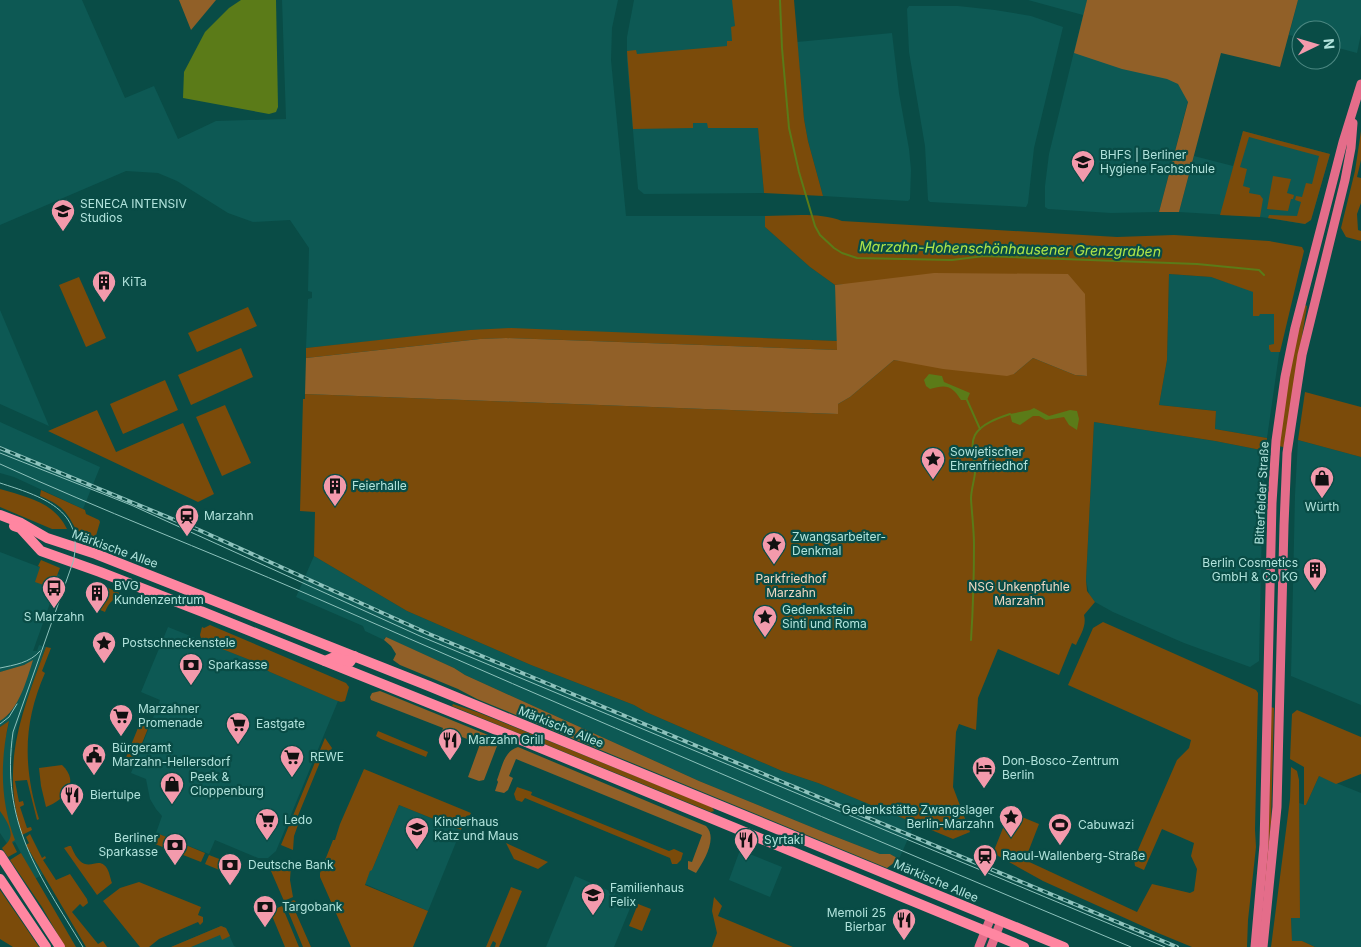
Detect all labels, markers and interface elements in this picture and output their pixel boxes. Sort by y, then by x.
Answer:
north arrow [1291,20,1341,70]
text: N [1321,38,1338,50]
place label: BHFS | Berliner Hygiene Fachschule [1100,147,1215,176]
school or university icon: BHFS | Berliner Hygiene Fachschule [1070,149,1096,183]
place label: SENECA INTENSIV Studios [80,196,187,225]
school or university icon: SENECA INTENSIV Studios [50,198,76,232]
water label: Marzahn-Hohenschönhausener Grenzgraben [859,237,1161,260]
building icon: KiTa [91,269,117,303]
place label: KiTa [122,274,147,289]
street label: Bitterfelder Straße [1251,441,1272,545]
place label: Sowjetischer Ehrenfriedhof [950,444,1028,473]
place icon: Sowjetischer Ehrenfriedhof [920,446,946,480]
shop icon: Würth [1309,465,1335,499]
building icon: Feierhalle [322,473,348,507]
place label: Feierhalle [352,478,407,493]
place label: Würth [1305,499,1339,514]
station icon: Marzahn [174,503,200,537]
place label: Marzahn [204,508,254,523]
street label: Märkische Allee [70,526,160,571]
place label: Zwangsarbeiter- Denkmal [792,529,886,558]
place icon: Zwangsarbeiter- Denkmal [761,531,787,565]
place label: Berlin Cosmetics GmbH & Co KG [1202,555,1298,584]
building icon: Berlin Cosmetics GmbH & Co KG [1302,557,1328,591]
park label: Parkfriedhof Marzahn [756,571,827,600]
bus stop icon: S Marzahn [41,575,67,609]
place label: BVG Kundenzentrum [114,578,204,607]
park label: NSG Unkenpfuhle Marzahn [968,579,1070,608]
building icon: BVG Kundenzentrum [84,580,110,614]
place label: Gedenkstein Sinti und Roma [782,602,867,631]
place icon: Gedenkstein Sinti und Roma [752,604,778,638]
place label: S Marzahn [24,609,84,624]
place icon: Postschneckenstele [91,630,117,664]
place label: Postschneckenstele [122,635,236,650]
bank icon: Sparkasse [178,652,204,686]
place label: Sparkasse [208,657,268,672]
place label: Marzahner Promenade [138,701,203,730]
supermarket icon: Marzahner Promenade [108,703,134,737]
street label: Märkische Allee [516,703,606,750]
supermarket icon: Eastgate [225,711,251,745]
place label: Eastgate [256,716,305,731]
restaurant icon: Marzahn Grill [437,727,463,761]
place label: Marzahn Grill [468,732,543,747]
place label: Bürgeramt Marzahn-Hellersdorf [112,740,231,769]
public building icon: Bürgeramt Marzahn-Hellersdorf [81,742,107,776]
supermarket icon: REWE [279,744,305,778]
place label: REWE [310,749,344,764]
place label: Don-Bosco-Zentrum Berlin [1002,753,1119,782]
hotel icon: Don-Bosco-Zentrum Berlin [971,755,997,789]
place label: Peek & Cloppenburg [190,769,264,798]
shop icon: Peek & Cloppenburg [159,771,185,805]
restaurant icon: Biertulpe [59,782,85,816]
place label: Biertulpe [90,787,141,802]
place label: Gedenkstätte Zwangslager Berlin-Marzahn [842,802,994,831]
place icon: Gedenkstätte Zwangslager Berlin-Marzahn [998,804,1024,838]
supermarket icon: Ledo [254,807,280,841]
place label: Ledo [284,812,312,827]
sports icon: Cabuwazi [1047,812,1073,846]
place label: Kinderhaus Katz und Maus [434,814,519,843]
school or university icon: Kinderhaus Katz und Maus [404,816,430,850]
place label: Cabuwazi [1078,817,1134,832]
restaurant icon: Syrtaki [733,827,759,861]
place label: Berliner Sparkasse [98,830,158,859]
bank icon: Berliner Sparkasse [162,832,188,866]
place label: Syrtaki [764,832,803,847]
station icon: Raoul-Wallenberg-Straße [972,843,998,877]
place label: Raoul-Wallenberg-Straße [1002,848,1145,863]
bank icon: Deutsche Bank [217,852,243,886]
street label: Märkische Allee [892,856,981,905]
place label: Deutsche Bank [248,857,334,872]
place label: Familienhaus Felix [610,880,684,909]
school or university icon: Familienhaus Felix [580,882,606,916]
bank icon: Targobank [252,894,278,928]
place label: Targobank [282,899,343,914]
place label: Memoli 25 Bierbar [827,905,886,934]
restaurant icon: Memoli 25 Bierbar [891,907,917,941]

